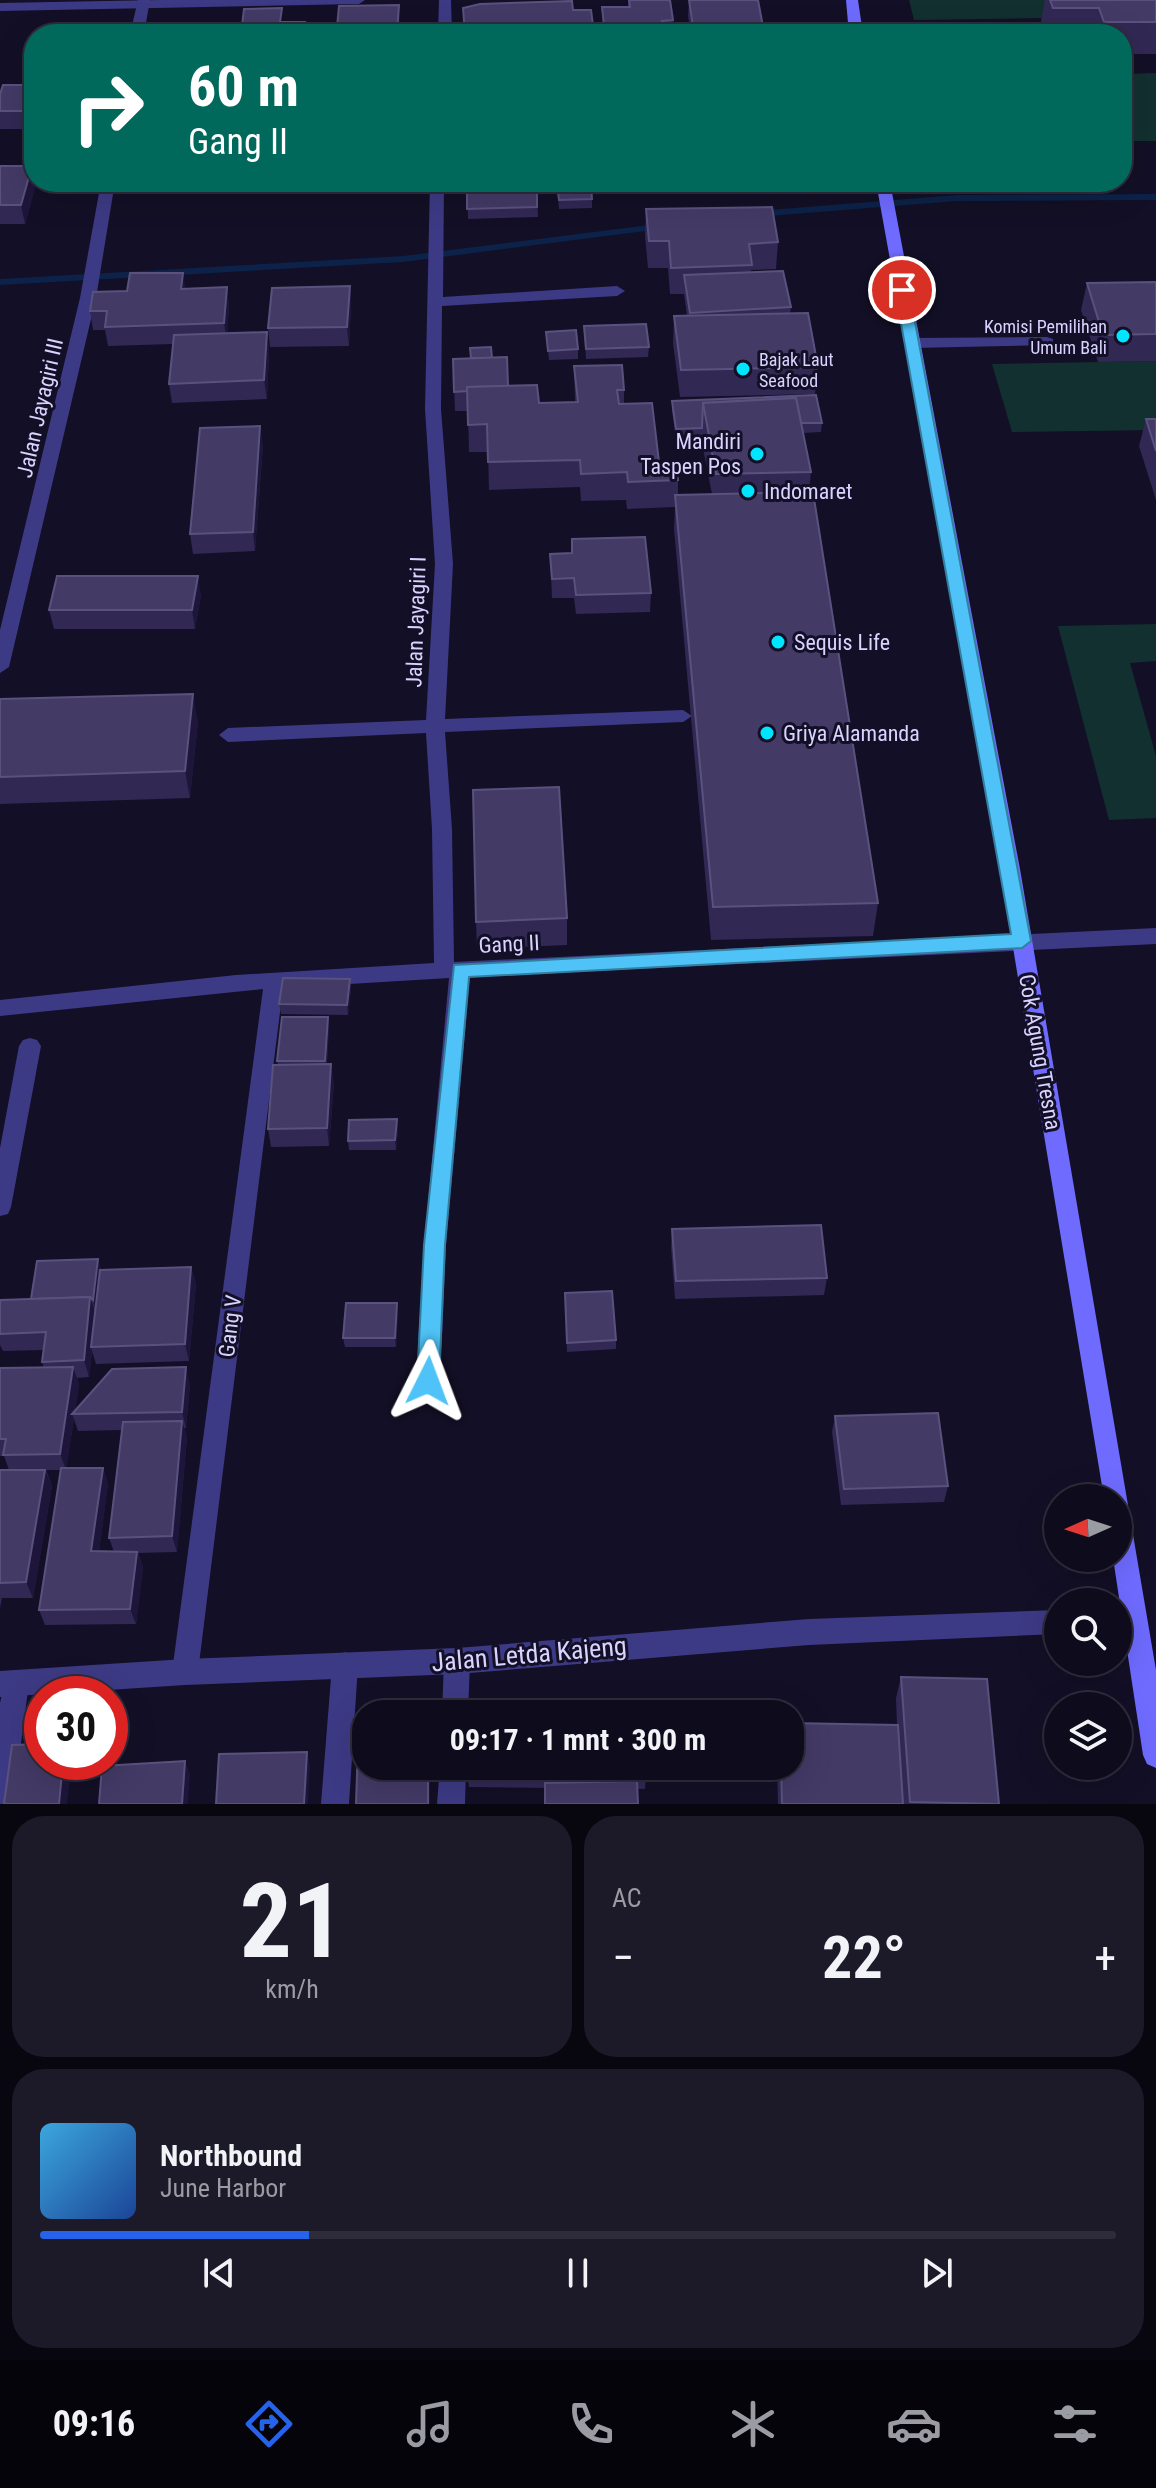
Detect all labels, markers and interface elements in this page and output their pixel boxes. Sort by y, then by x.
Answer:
text: 60 m [188,54,299,120]
icon: right [56,56,160,160]
text: Gang II [188,121,288,163]
pin [868,256,936,324]
icon: arrive [880,268,924,312]
place label: Komisi Pemilihan Umum Bali [984,316,1107,358]
marker: Komisi Pemilihan Umum Bali [1114,327,1132,345]
street label: Jalan Jayagiri III [12,336,68,480]
place label: Bajak Laut Seafood [759,349,834,391]
marker: Bajak Laut Seafood [734,360,752,378]
place label: Mandiri Taspen Pos [640,429,741,479]
marker: Mandiri Taspen Pos [748,445,766,463]
place label: Indomaret [764,479,853,504]
marker: Indomaret [739,482,757,500]
street label: Jalan Jayagiri I [401,556,431,688]
place label: Sequis Life [794,630,890,655]
marker: Sequis Life [769,633,787,651]
place label: Griya Alamanda [783,721,920,746]
marker: Griya Alamanda [758,724,776,742]
street label: Gang II [478,930,540,958]
street label: Cok Agung Tresna [1014,972,1066,1132]
street label: Gang V [214,1293,246,1359]
position arrow [386,1339,470,1423]
north arrow [1044,1484,1132,1572]
map controls [1044,1484,1132,1780]
button: search [1044,1588,1132,1676]
street label: Jalan Letda Kajeng [430,1631,628,1677]
speed limit sign: 30 [24,1676,128,1780]
button: layers [1044,1692,1132,1780]
text: 09:17 · 1 mnt · 300 m [450,1722,706,1757]
text: 21 [239,1861,345,1982]
text: AC [612,1883,642,1913]
text: 22° [822,1922,906,1993]
text: − [612,1932,634,1984]
text: + [1094,1932,1116,1984]
text: km/h [265,1974,319,2004]
text: Northbound [160,2138,302,2173]
text: June Harbor [160,2173,286,2203]
icon: previous [197,2251,241,2295]
icon: pause [556,2251,600,2295]
icon: next [915,2251,959,2295]
icon: directions [241,2396,297,2452]
icon: music [402,2396,458,2452]
icon: phone [563,2396,619,2452]
icon: climate [725,2396,781,2452]
icon: car [886,2396,942,2452]
icon: filters [1047,2396,1103,2452]
text: 09:16 [53,2403,135,2445]

